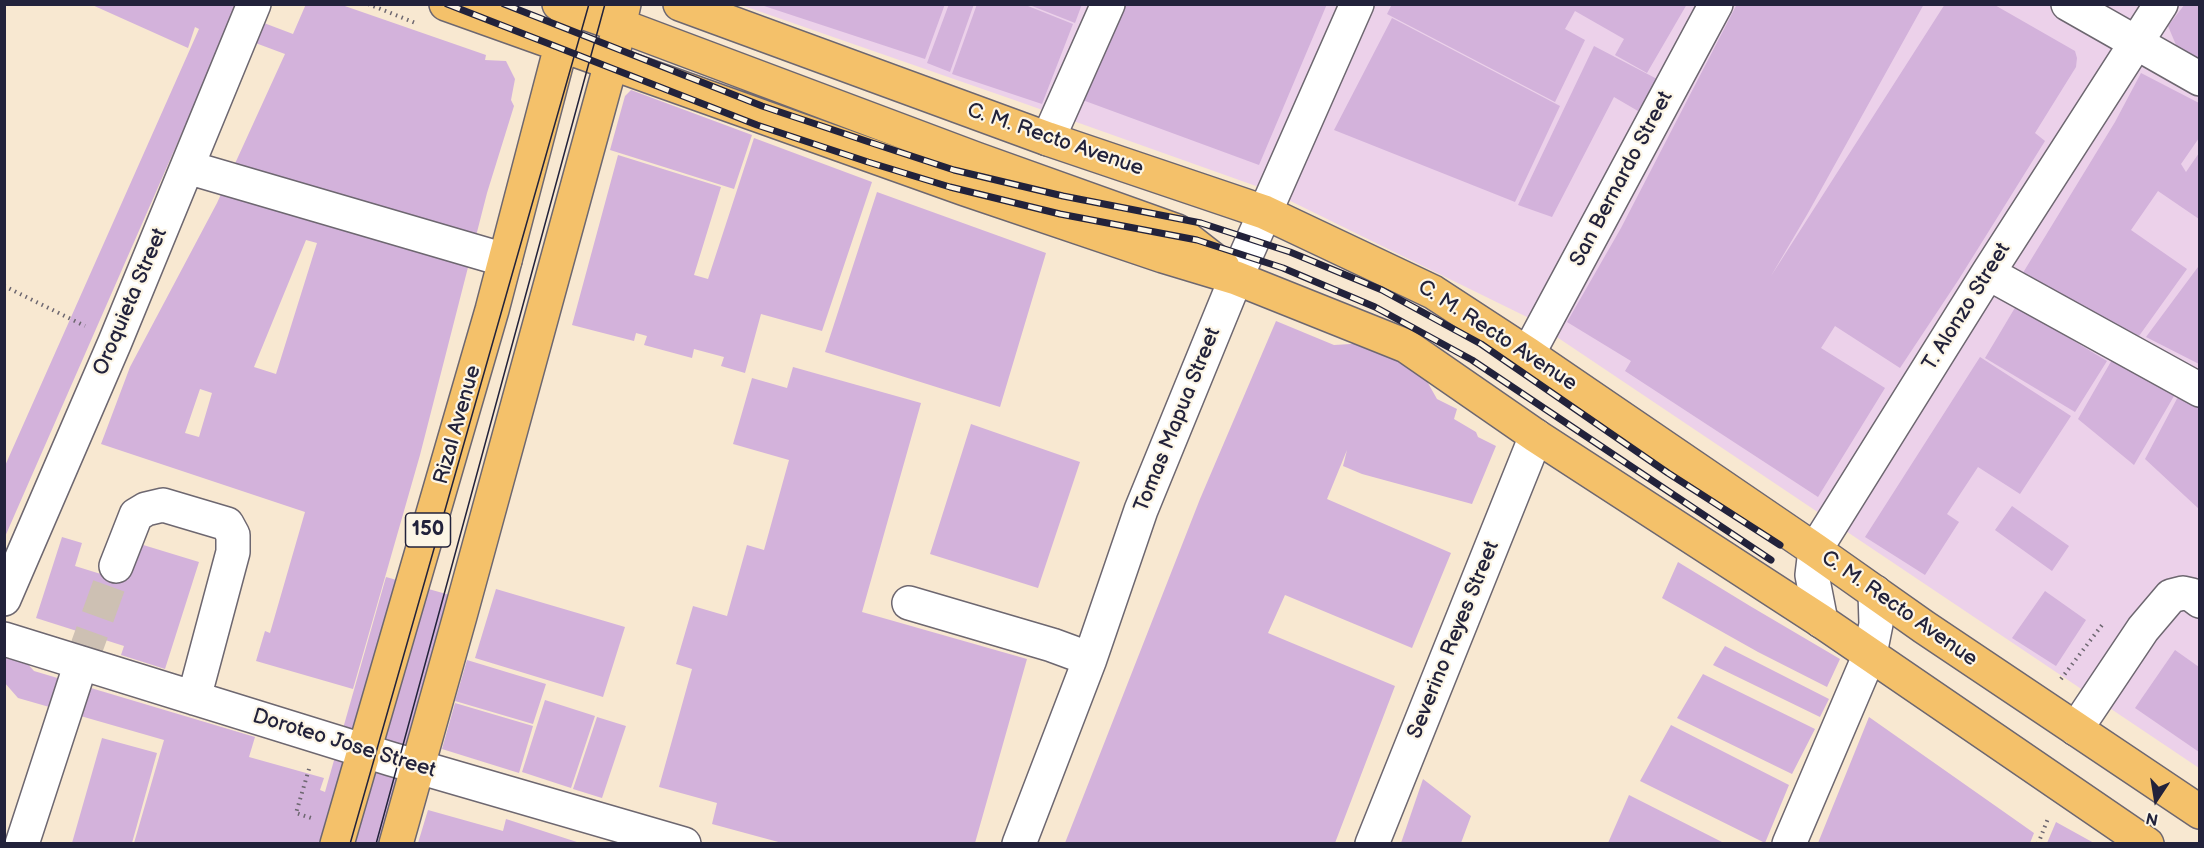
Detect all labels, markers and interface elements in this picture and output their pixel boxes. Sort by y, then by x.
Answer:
street label: San Bernardo Street [1565,87,1679,271]
street label: C. M. Recto Avenue [964,98,1146,182]
street label: Oroquieta Street [89,225,173,379]
street label: T. Alonzo Street [1918,238,2016,376]
street label: C. M. Recto Avenue [1413,275,1581,397]
street label: Tomas Mapua Street [1130,324,1226,516]
street label: Rizal Avenue [429,363,487,487]
road number: 150 [406,513,450,547]
street label: Severino Reyes Street [1403,538,1505,742]
street label: C. M. Recto Avenue [1816,546,1982,672]
street label: Doroteo Jose Street [249,704,439,784]
north arrow [2126,770,2186,830]
text: N [2144,808,2160,829]

